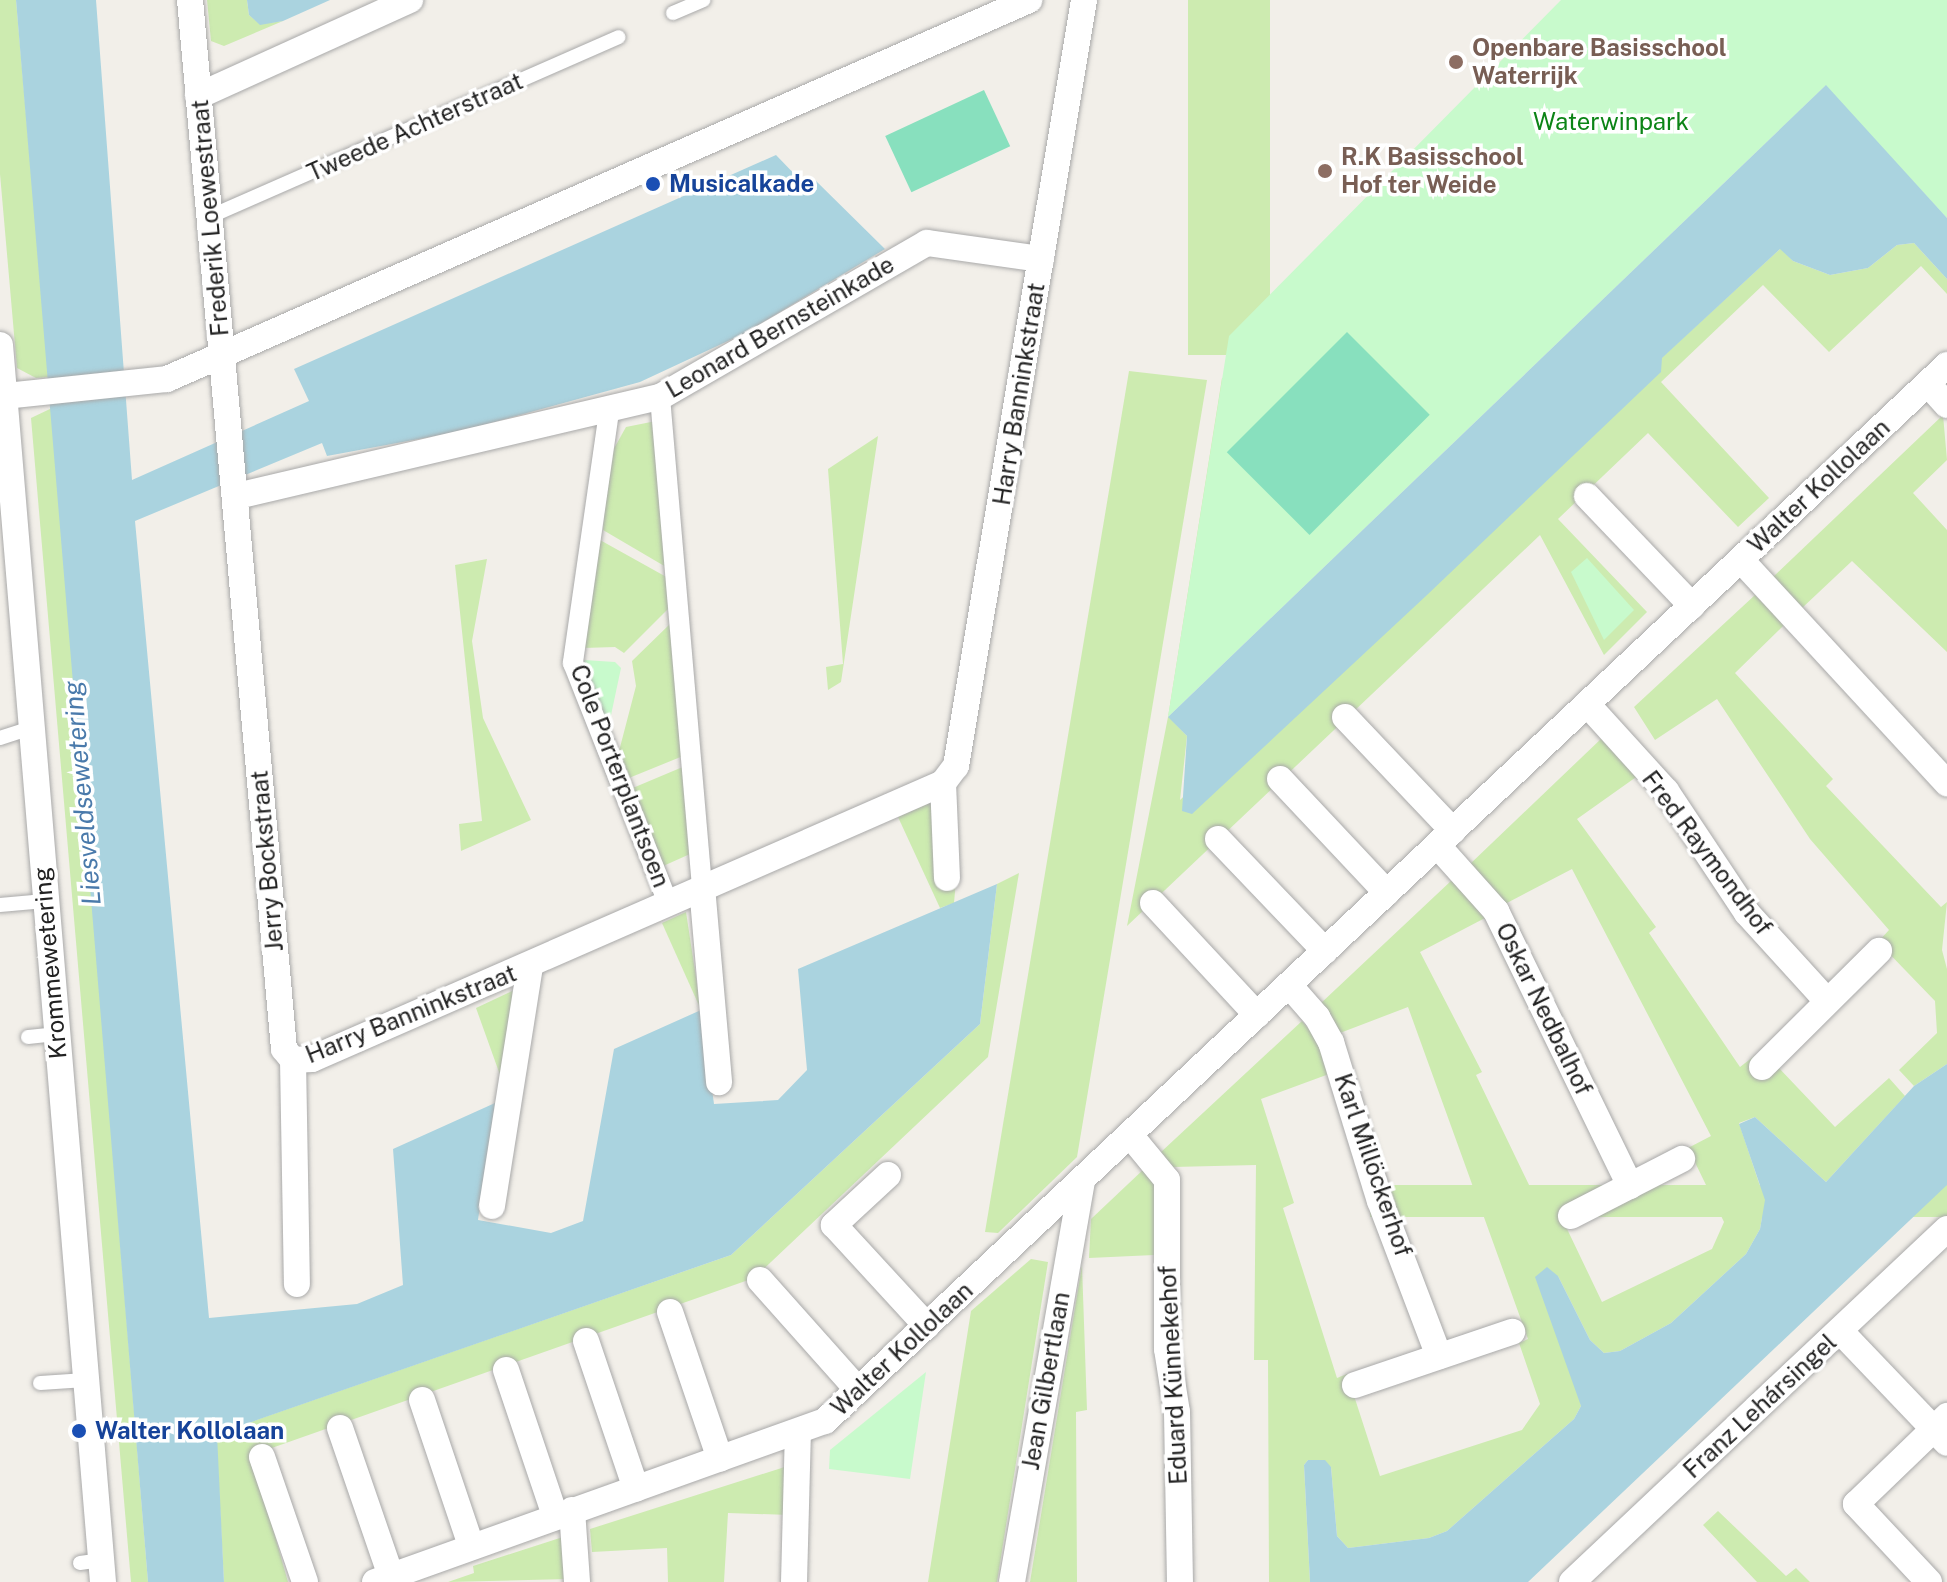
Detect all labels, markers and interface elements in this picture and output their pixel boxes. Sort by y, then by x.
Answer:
place label: Openbare Basisschool Waterrijk [1472,34,1727,90]
marker: Openbare Basisschool Waterrijk [1447,53,1465,71]
street label: Tweede Achterstraat [303,66,527,188]
street label: Frederik Loewestraat [185,98,235,338]
park label: Waterwinpark [1533,108,1689,136]
place label: R.K Basisschool Hof ter Weide [1341,143,1524,199]
marker: R.K Basisschool Hof ter Weide [1316,162,1334,180]
place label: Musicalkade [669,170,814,198]
marker: Musicalkade [644,175,662,193]
street label: Leonard Bernsteinkade [661,250,899,404]
street label: Harry Banninkstraat [987,281,1051,507]
street label: Walter Kollolaan [1742,413,1896,559]
street label: Cole Porterplantsoen [564,661,676,891]
water label: Liesveldsewetering [57,679,107,907]
street label: Fred Raymondhof [1636,765,1778,941]
street label: Jerry Bockstraat [245,769,289,953]
street label: Krommewetering [27,866,73,1060]
street label: Oskar Nedbalhof [1490,918,1598,1100]
street label: Harry Banninkstraat [301,959,521,1069]
street label: Karl Millöckerhof [1328,1070,1418,1260]
street label: Eduard Künnekehof [1153,1265,1193,1485]
street label: Walter Kollolaan [825,1276,979,1422]
street label: Jean Gilbertlaan [1016,1290,1076,1472]
street label: Franz Lehársingel [1678,1328,1842,1484]
place label: Walter Kollolaan [95,1417,284,1445]
marker: Walter Kollolaan [70,1422,88,1440]

